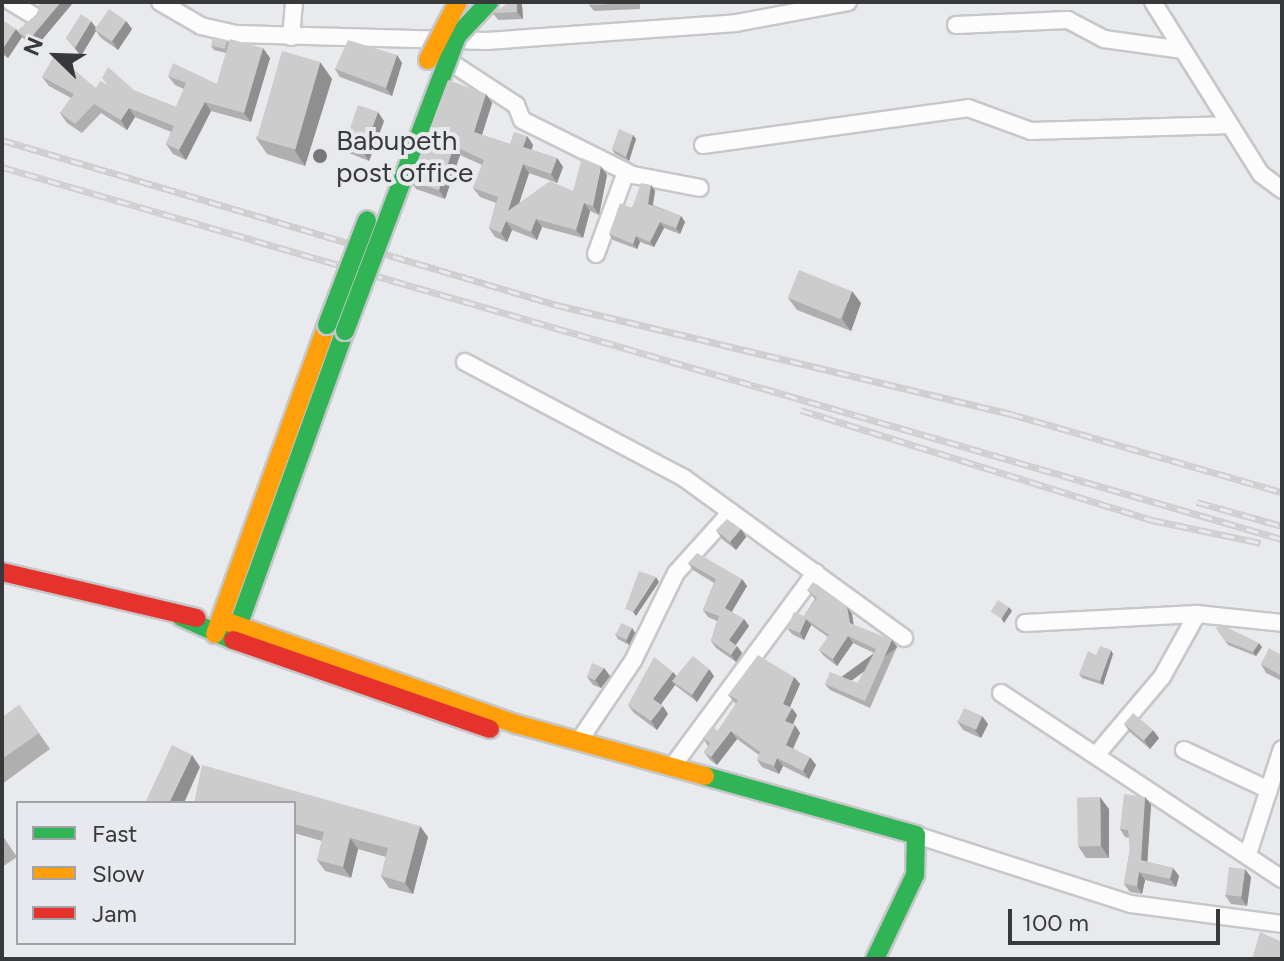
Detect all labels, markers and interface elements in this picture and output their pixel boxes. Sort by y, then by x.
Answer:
north arrow [16,16,96,96]
text: N [18,33,49,60]
place label: Babupeth post office [336,123,473,189]
marker: Babupeth post office [311,147,329,165]
legend [16,801,296,945]
text: Fast [92,819,137,848]
text: Slow [92,859,144,888]
scale bar [1012,893,1224,943]
text: Jam [92,899,137,928]
text: 100 m [1022,908,1089,937]

